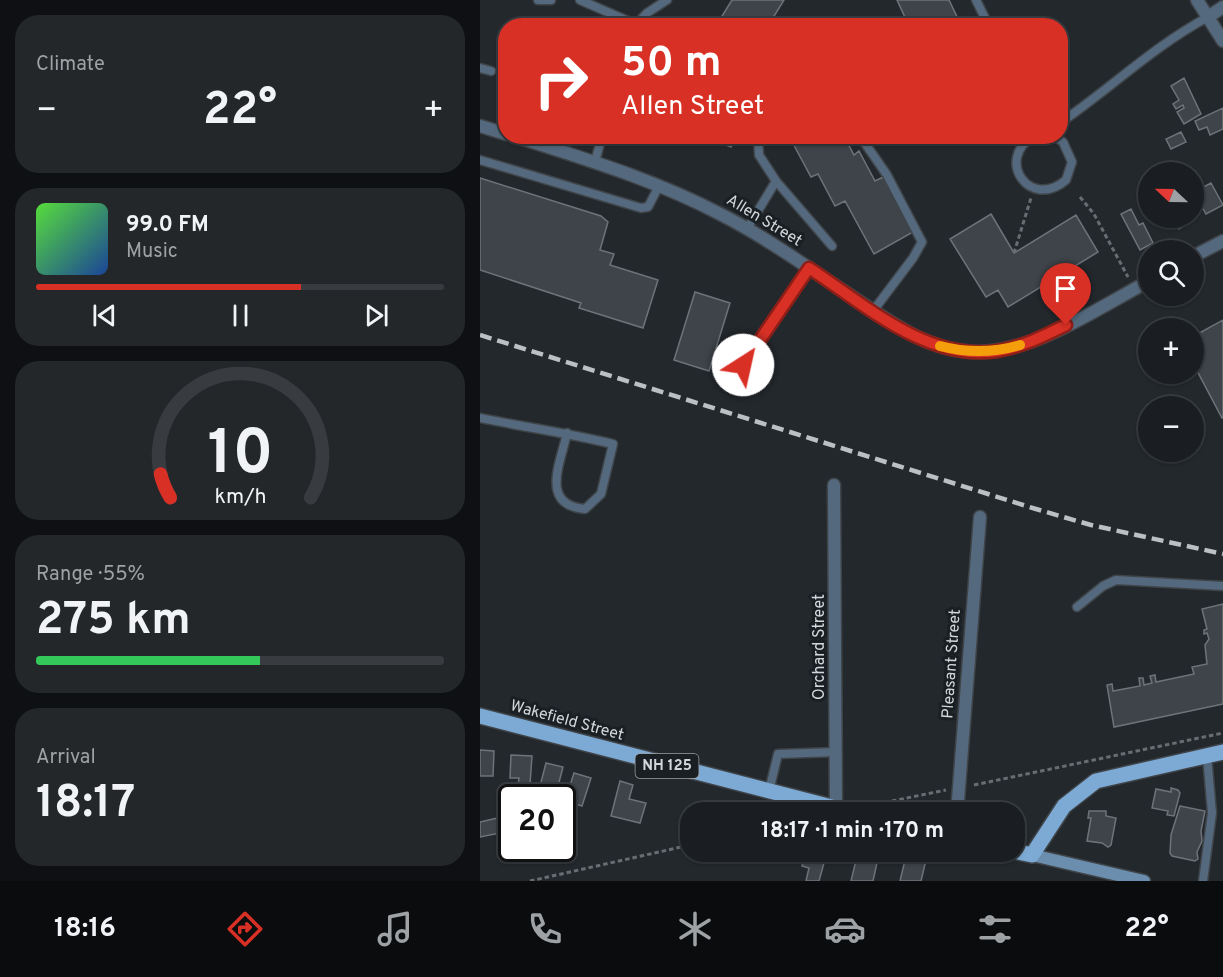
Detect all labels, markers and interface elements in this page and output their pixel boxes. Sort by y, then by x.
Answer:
text: 50 m [621,38,722,91]
icon: right [522,42,600,120]
text: Climate [36,52,105,78]
text: 22° [203,83,277,140]
text: Allen Street [621,90,764,124]
text: − [36,91,57,133]
text: + [423,91,444,133]
north arrow [1138,162,1204,228]
map controls [1138,162,1204,462]
street label: Allen Street [722,191,806,251]
text: 99.0 FM [126,212,209,239]
text: Music [126,239,178,265]
button: search [1138,240,1204,306]
pin [1040,263,1091,325]
icon: arrive [1049,272,1082,305]
icon: previous [88,299,121,332]
icon: pause [224,299,257,332]
icon: next [360,299,393,332]
button: + [1138,318,1204,384]
position arrow [711,333,775,397]
button: − [1138,396,1204,462]
text: 10 [207,417,273,496]
text: km/h [214,484,266,511]
text: Range · 55% [36,562,145,588]
text: 275 km [36,593,191,650]
street label: Orchard Street [810,594,830,700]
street label: Pleasant Street [938,609,966,719]
street label: Wakefield Street [508,696,626,746]
text: Arrival [36,745,96,771]
road number: NH 125 [636,754,699,778]
text: 18:17 [36,776,135,833]
speed limit sign: 20 [498,784,576,862]
text: 18:17 · 1 min · 170 m [761,818,944,845]
icon: directions [224,908,266,950]
icon: music [374,908,416,950]
icon: phone [524,908,566,950]
icon: climate [674,908,716,950]
icon: car [824,908,866,950]
icon: filters [974,908,1016,950]
text: 18:16 [54,912,116,946]
text: 22° [1125,912,1169,946]

